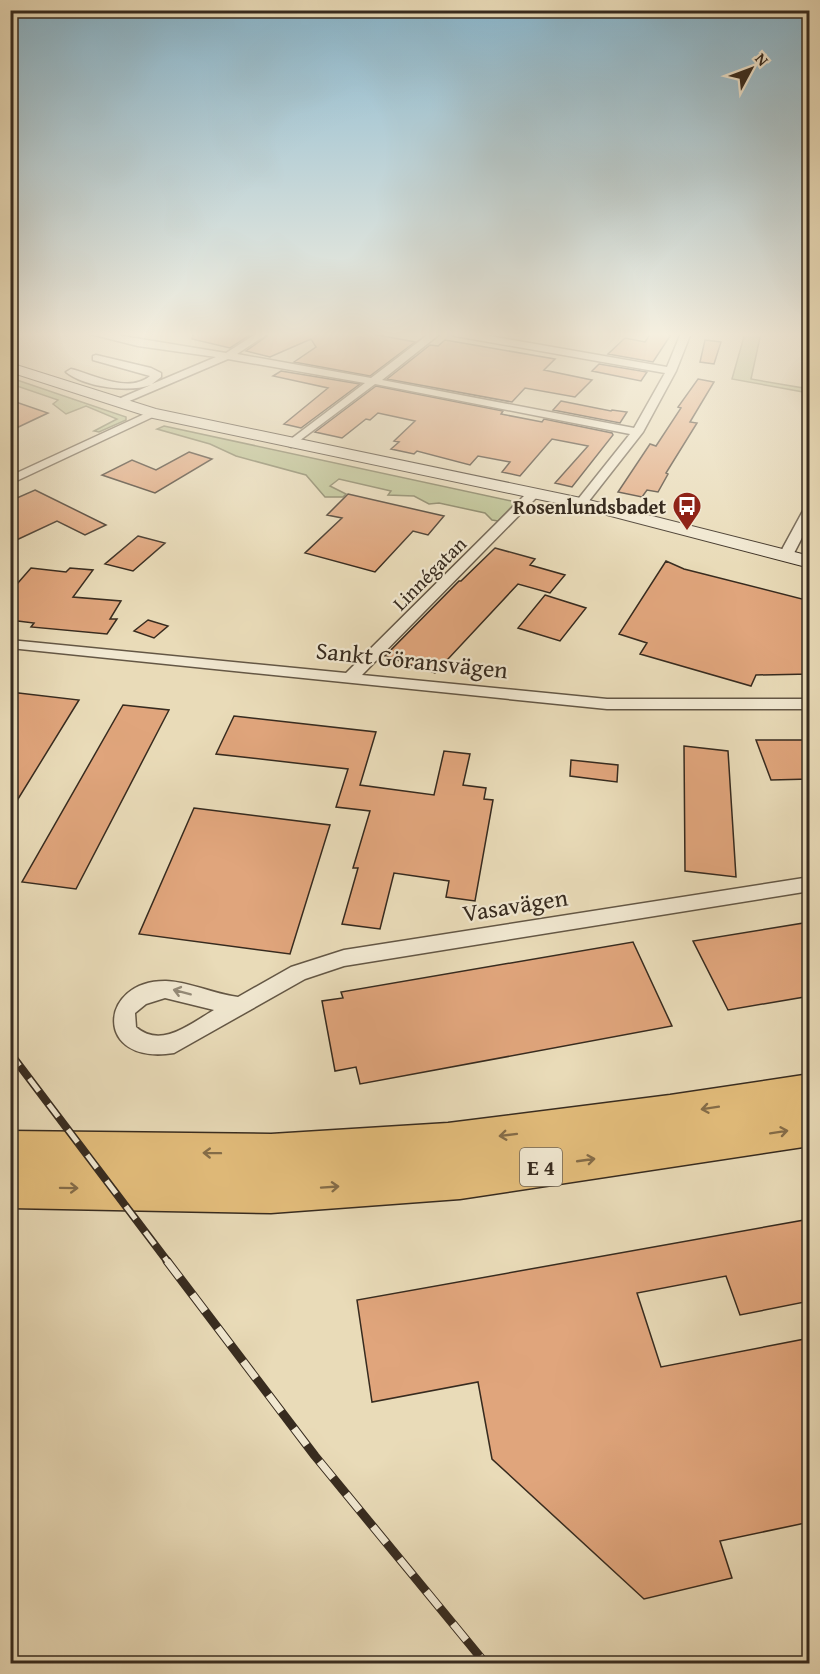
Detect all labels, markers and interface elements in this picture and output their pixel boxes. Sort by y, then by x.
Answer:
north arrow [721,39,781,99]
text: N [750,47,775,71]
bus stop icon: Rosenlundsbadet [671,490,703,532]
place label: Rosenlundsbadet [513,492,666,521]
street label: Linnégatan [385,529,473,617]
street label: Sankt Göransvägen [314,633,510,688]
street label: Vasavägen [460,879,571,931]
one-way arrow [173,986,192,998]
one-way arrow [701,1102,721,1113]
one-way arrow [768,1126,788,1137]
one-way arrow [498,1130,518,1141]
one-way arrow [203,1148,223,1159]
road number: E 4 [520,1148,562,1186]
one-way arrow [576,1155,595,1166]
one-way arrow [58,1182,78,1194]
one-way arrow [319,1182,339,1193]

